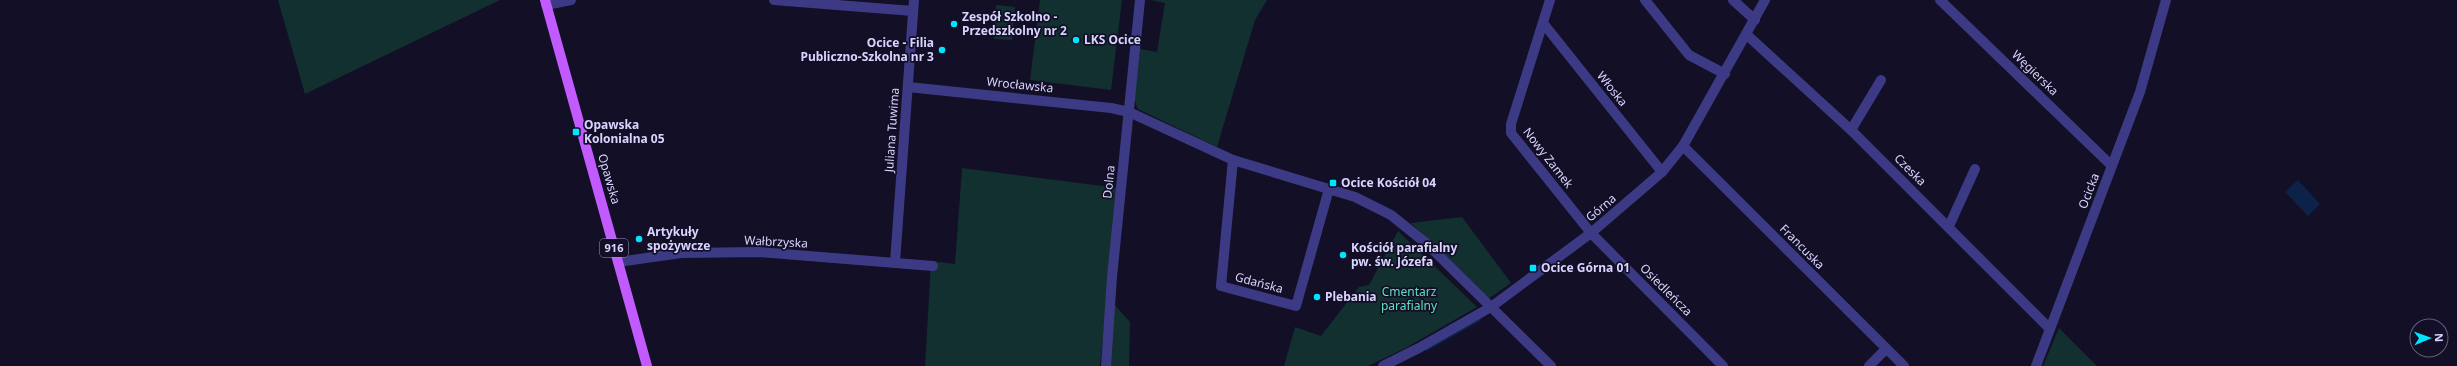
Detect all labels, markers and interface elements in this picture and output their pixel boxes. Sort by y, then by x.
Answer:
place label: Zespół Szkolno - Przedszkolny nr 2 [962,8,1067,39]
marker: Zespół Szkolno - Przedszkolny nr 2 [949,19,959,29]
place label: LKS Ocice [1084,31,1141,48]
place label: Ocice - Filia Publiczno-Szkolna nr 3 [800,34,934,65]
marker: LKS Ocice [1071,35,1081,45]
marker: Ocice - Filia Publiczno-Szkolna nr 3 [937,45,947,55]
street label: Węgierska [2008,46,2062,99]
street label: Włoska [1593,68,1632,110]
street label: Wrocławska [986,73,1054,96]
street label: Juliana Tuwima [880,87,903,174]
place label: Opawska Kolonialna 05 [584,116,665,147]
street label: Nowy Zamek [1519,124,1578,192]
marker: Opawska Kolonialna 05 [571,127,581,137]
street label: Czeska [1891,150,1930,189]
street label: Opawska [594,152,625,206]
street label: Dolna [1098,165,1119,199]
street label: Ocicka [2074,170,2103,211]
place label: Ocice Kościół 04 [1341,174,1436,191]
marker: Ocice Kościół 04 [1328,178,1338,188]
street label: Górna [1582,190,1620,225]
street label: Francuska [1776,220,1829,273]
place label: Artykuły spożywcze [647,223,710,254]
street label: Wałbrzyska [744,231,808,252]
marker: Artykuły spożywcze [634,234,644,244]
road number: 916 [600,239,628,257]
place label: Kościół parafialny pw. św. Józefa [1351,239,1457,270]
marker: Kościół parafialny pw. św. Józefa [1338,250,1348,260]
place label: Ocice Górna 01 [1541,259,1630,276]
street label: Osiedleńcza [1636,260,1696,320]
marker: Ocice Górna 01 [1528,263,1538,273]
street label: Gdańska [1233,268,1285,297]
park label: Cmentarz parafialny [1381,283,1438,314]
place label: Plebania [1325,288,1377,305]
marker: Plebania [1312,292,1322,302]
north arrow [2409,318,2449,358]
text: N [2432,333,2447,342]

